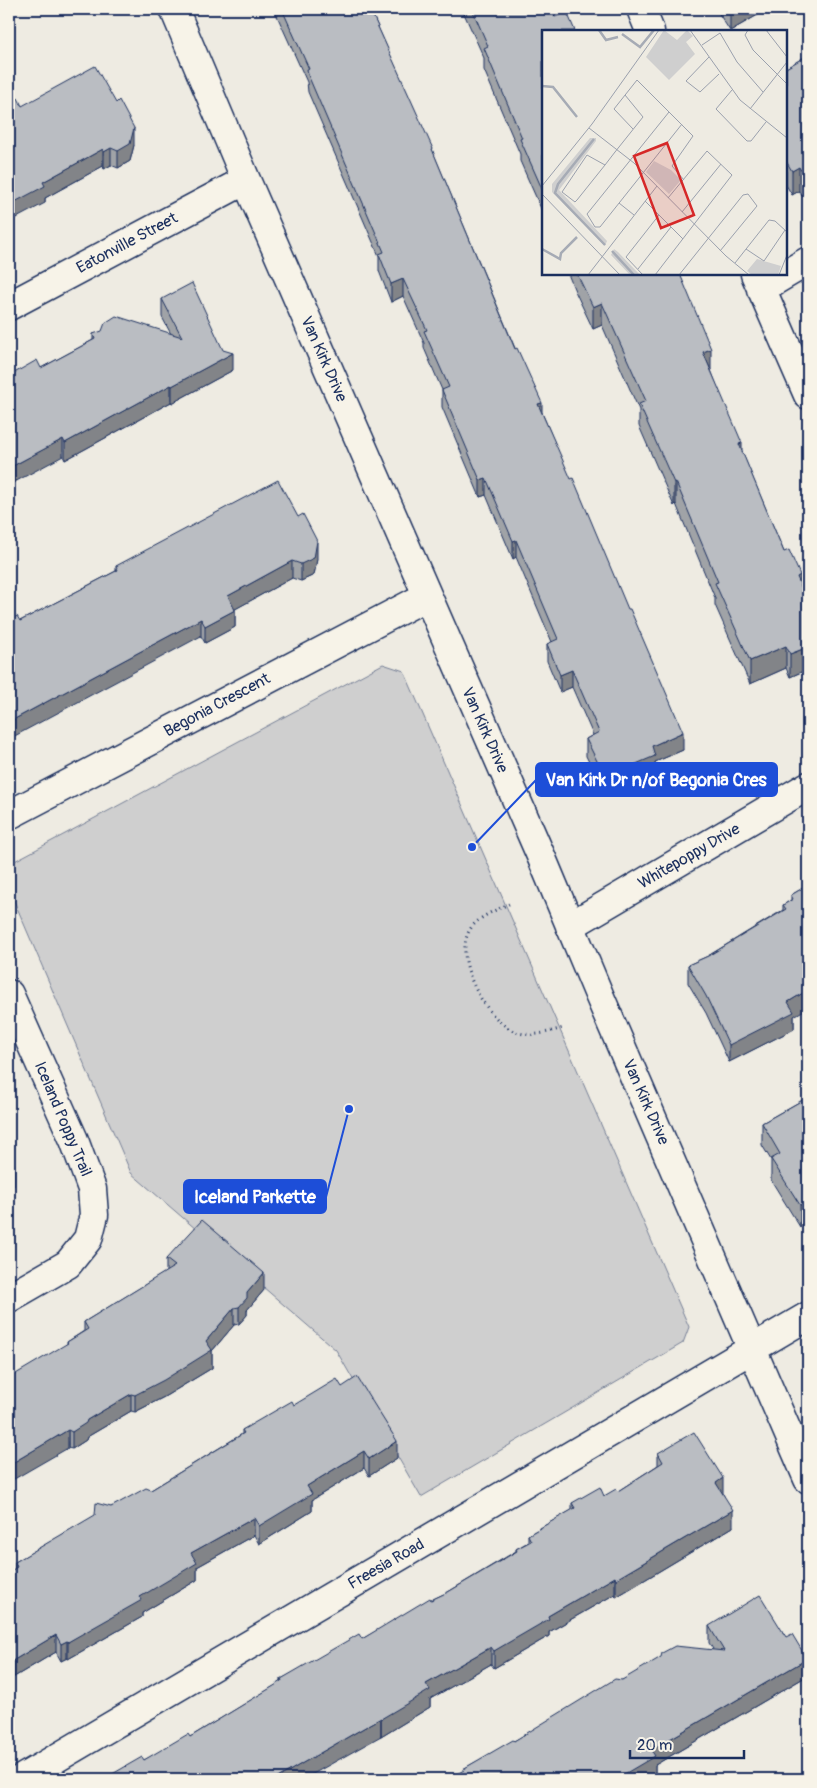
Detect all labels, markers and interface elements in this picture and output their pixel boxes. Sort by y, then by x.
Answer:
inset map [542,30,787,275]
street label: Eatonville Street [73,208,181,278]
street label: Van Kirk Drive [296,313,352,405]
street label: Begonia Crescent [160,668,274,741]
street label: Van Kirk Drive [457,684,513,776]
callout: Van Kirk Dr n/of Begonia Cres [536,763,777,796]
text: Van Kirk Dr n/of Begonia Cres [545,769,768,792]
street label: Whitepoppy Drive [634,819,744,893]
street label: Van Kirk Drive [618,1056,674,1148]
street label: Iceland Poppy Trail [30,1059,96,1179]
callout: Iceland Parkette [184,1180,326,1213]
text: Iceland Parkette [194,1186,317,1209]
street label: Freesia Road [344,1534,428,1594]
scale bar [630,1728,743,1760]
text: 20 m [637,1736,672,1755]

